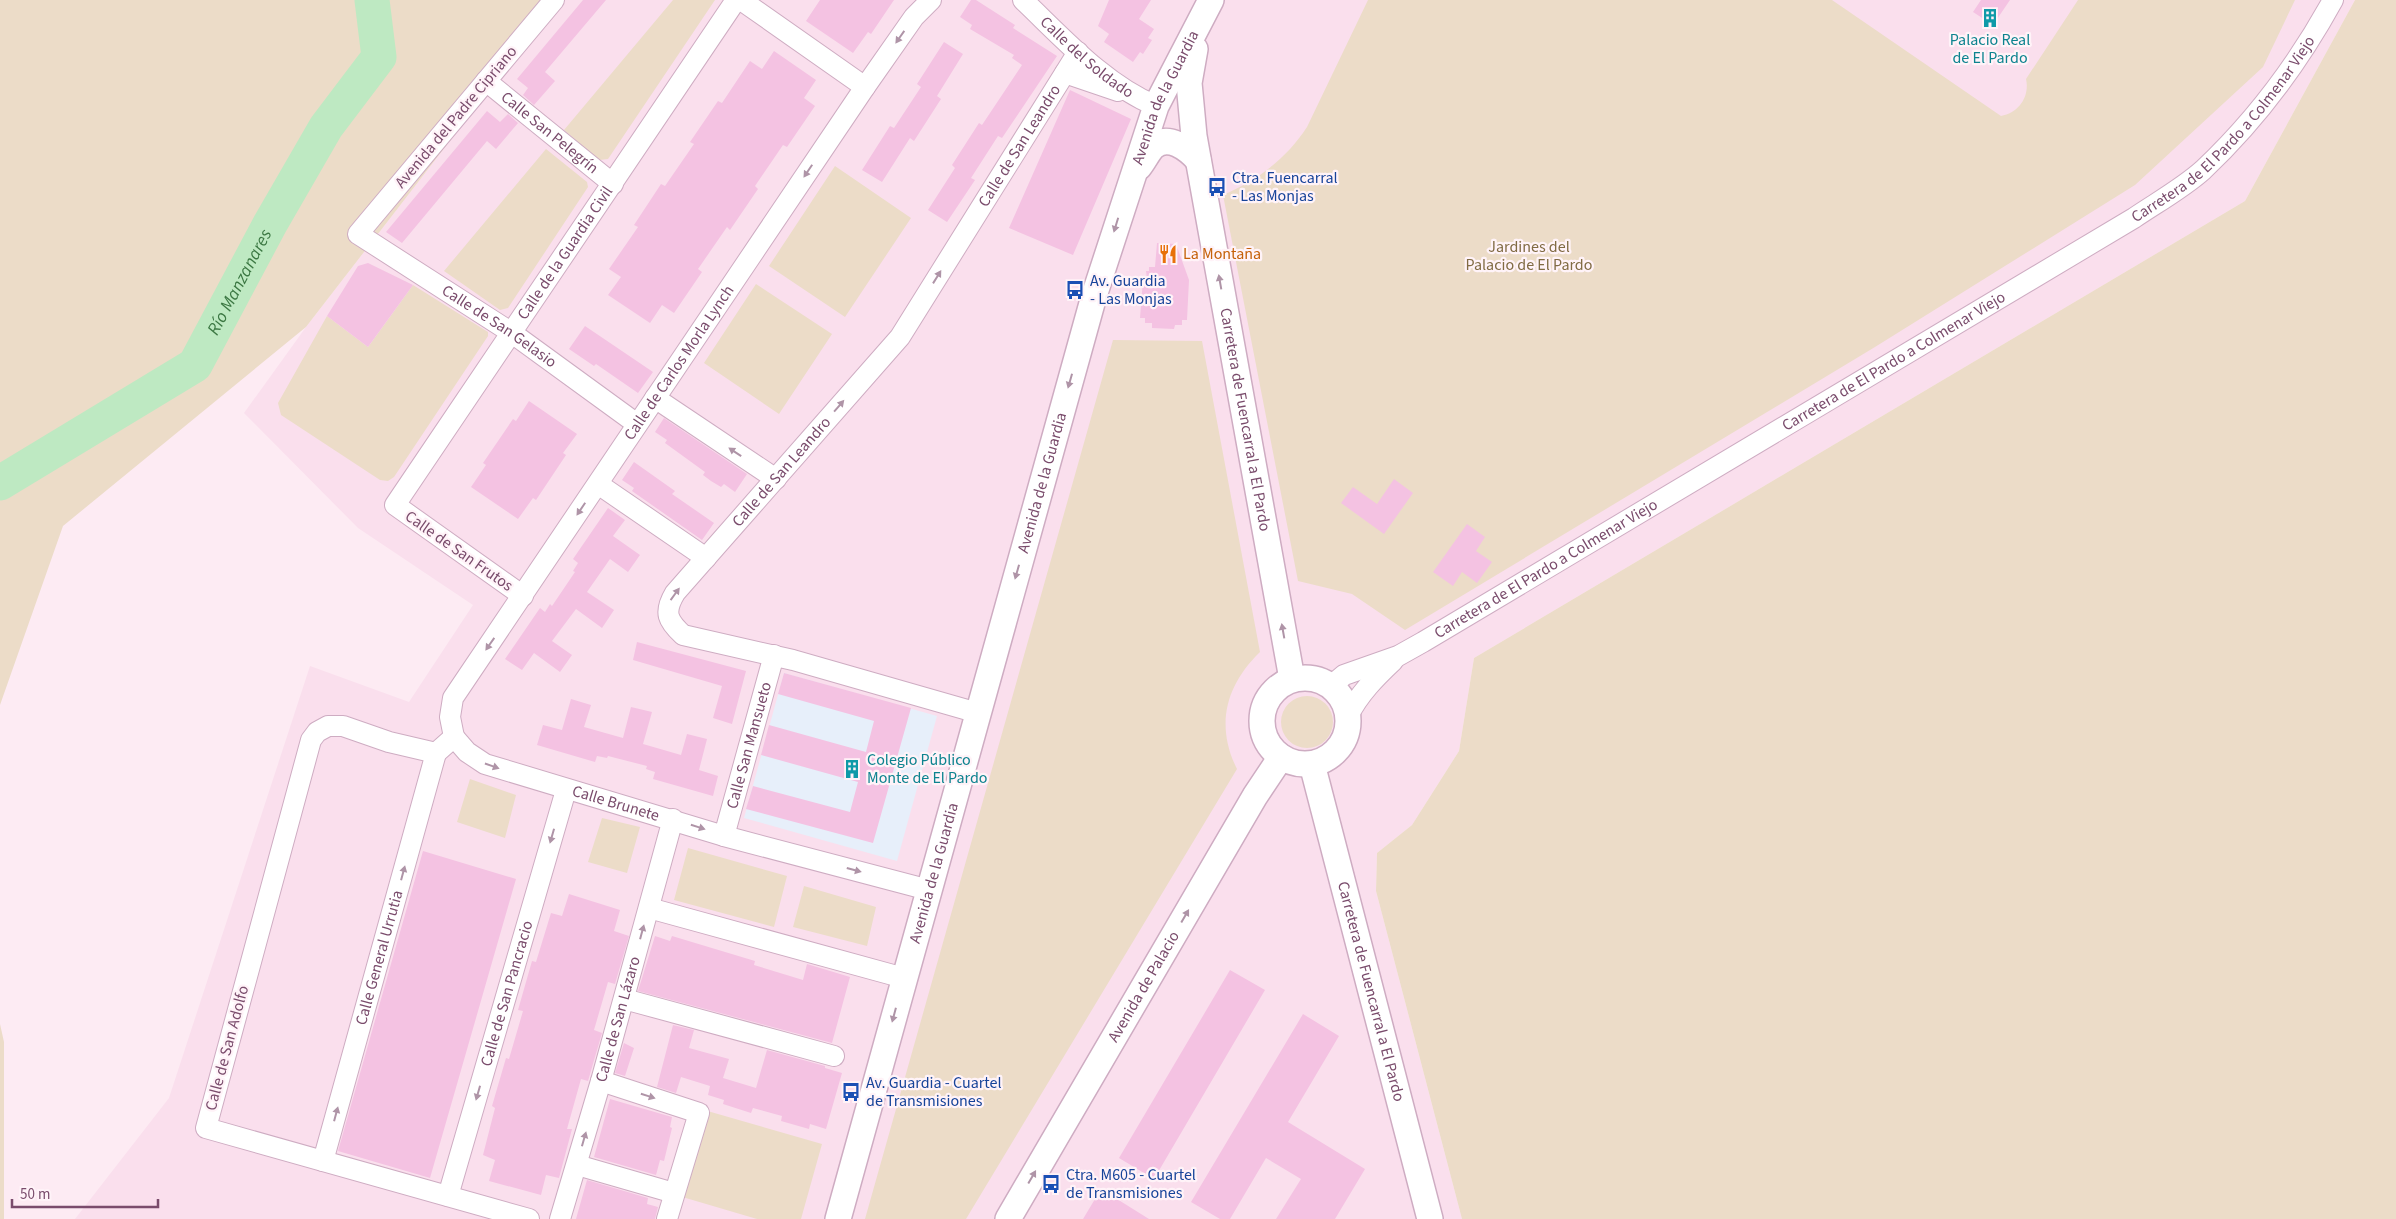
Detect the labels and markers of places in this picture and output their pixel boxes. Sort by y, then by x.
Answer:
building icon: Palacio Real de El Pardo [1979,7,2001,29]
place label: Palacio Real de El Pardo [1950,29,2030,69]
place label: Ctra. Fuencarral - Las Monjas [1232,167,1338,207]
bus stop icon: Ctra. Fuencarral - Las Monjas [1206,176,1228,198]
restaurant icon: La Montaña [1157,243,1179,265]
place label: La Montaña [1183,243,1261,265]
place label: Av. Guardia - Las Monjas [1090,270,1172,310]
bus stop icon: Av. Guardia - Las Monjas [1064,279,1086,301]
place label: Colegio Público Monte de El Pardo [867,749,988,789]
building icon: Colegio Público Monte de El Pardo [841,758,863,780]
place label: Av. Guardia - Cuartel de Transmisiones [866,1072,1001,1112]
bus stop icon: Av. Guardia - Cuartel de Transmisiones [840,1081,862,1103]
place label: Ctra. M605 - Cuartel de Transmisiones [1066,1164,1196,1204]
bus stop icon: Ctra. M605 - Cuartel de Transmisiones [1040,1173,1062,1195]

